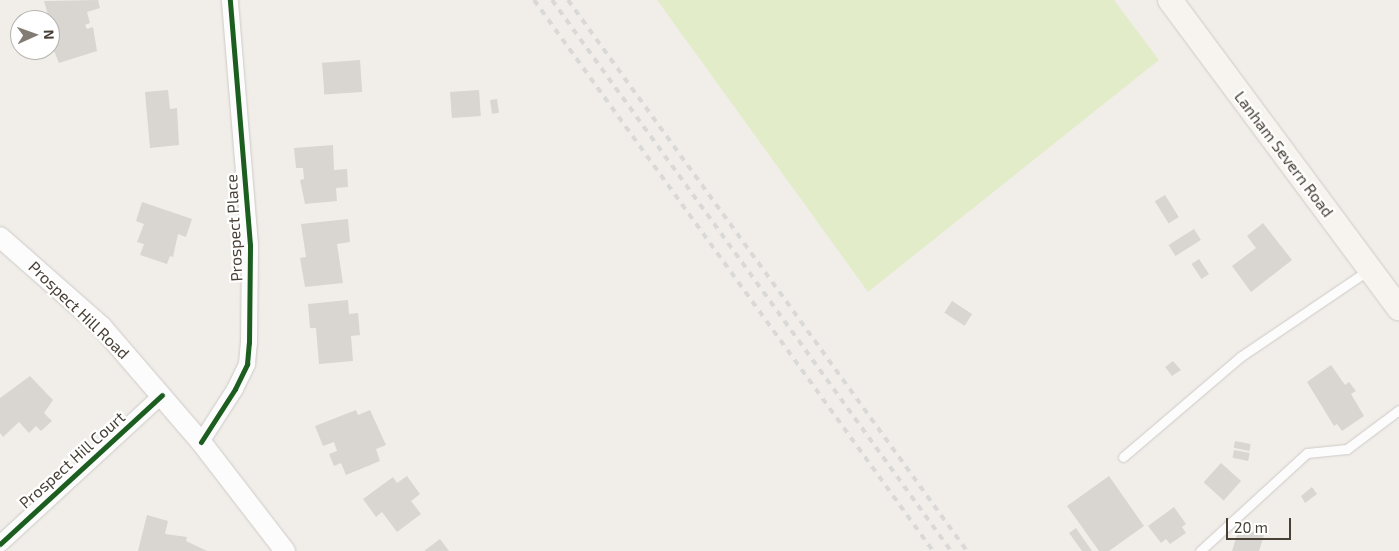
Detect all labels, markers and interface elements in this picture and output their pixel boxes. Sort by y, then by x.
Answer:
north arrow [10,10,60,60]
text: N [41,29,58,40]
street label: Lanham Severn Road [1230,87,1338,221]
street label: Prospect Place [222,174,246,282]
street label: Prospect Hill Road [25,257,133,363]
street label: Prospect Hill Court [15,407,129,513]
scale bar [1229,508,1294,540]
text: 20 m [1234,518,1268,536]

